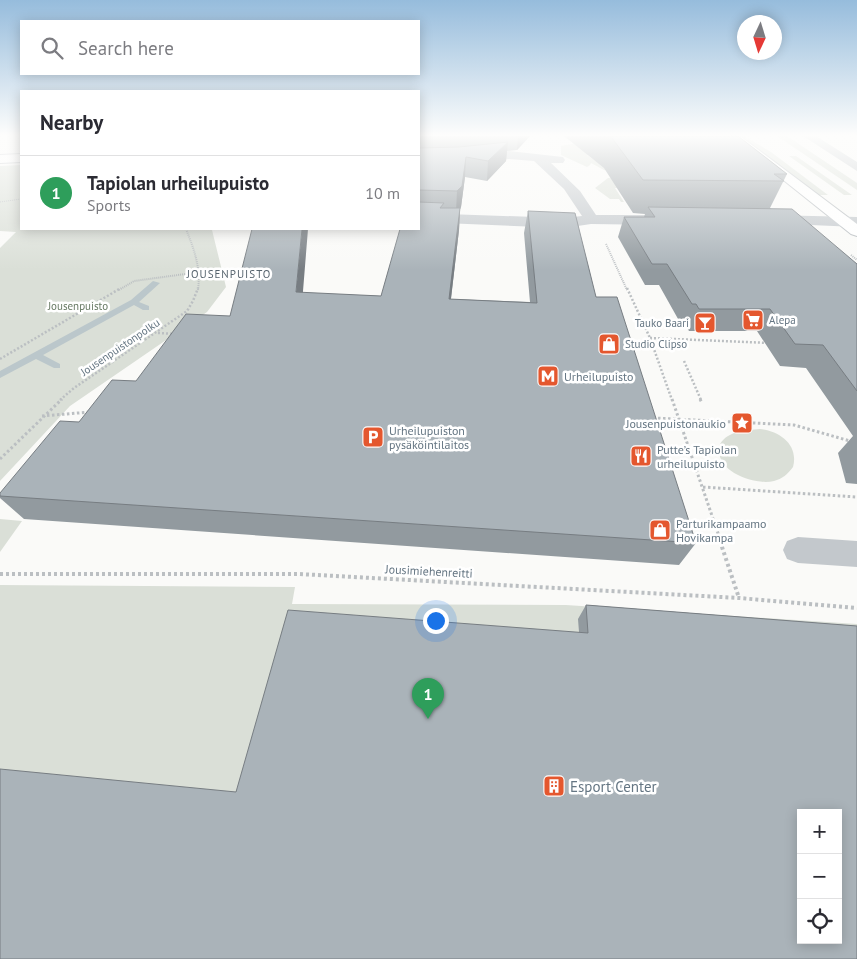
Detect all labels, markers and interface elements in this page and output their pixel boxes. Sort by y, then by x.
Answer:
north arrow [737,15,782,60]
search box [20,20,420,75]
icon: search [38,34,66,62]
text: Search here [78,36,174,60]
text: Nearby [40,109,103,136]
text: Tapiolan urheilupuisto [87,171,269,195]
text: 1 [51,183,61,203]
text: 10 m [365,183,400,203]
text: Sports [87,195,131,215]
district label: JOUSENPUISTO [186,267,271,281]
park label: Jousenpuisto [47,299,108,313]
supermarket icon: Alepa [741,308,765,332]
bar icon: Tauko Baari [693,311,717,335]
place label: Alepa [769,313,796,327]
street label: Jousenpuistonpolku [77,315,162,379]
place label: Tauko Baari [635,316,689,330]
shop icon: Studio Clipso [597,332,621,356]
place label: Studio Clipso [625,337,687,351]
metro station icon: Urheilupuisto [536,364,560,388]
place label: Urheilupuisto [564,369,633,384]
place icon: Jousenpuistonaukio [730,411,754,435]
place label: Jousenpuistonaukio [625,416,726,431]
place label: Urheilupuiston pysäköintilaitos [389,423,469,452]
parking icon: Urheilupuiston pysäköintilaitos [361,425,385,449]
place label: Putte’s Tapiolan urheilupuisto [657,442,737,471]
restaurant icon: Putte’s Tapiolan urheilupuisto [629,444,653,468]
place label: Parturikampaamo Hovikampa [676,516,767,545]
shop icon: Parturikampaamo Hovikampa [648,518,672,542]
street label: Jousimiehenreitti [384,561,473,581]
your location [423,608,449,634]
pin: 1 [412,678,444,719]
building icon: Esport Center [542,774,566,798]
place label: Esport Center [570,777,657,796]
map controls [797,809,842,944]
button: + [797,809,842,854]
button: − [797,854,842,899]
button: locate [797,899,842,944]

